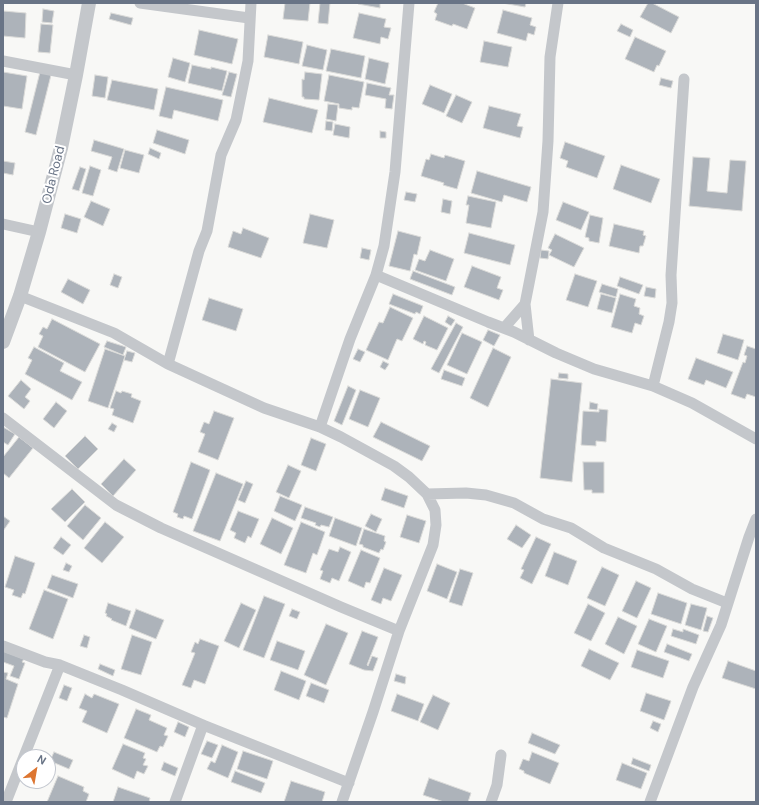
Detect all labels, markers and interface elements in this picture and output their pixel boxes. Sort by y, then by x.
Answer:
street label: Oda Road [39,144,69,206]
north arrow [16,749,56,789]
text: N [35,752,49,768]

